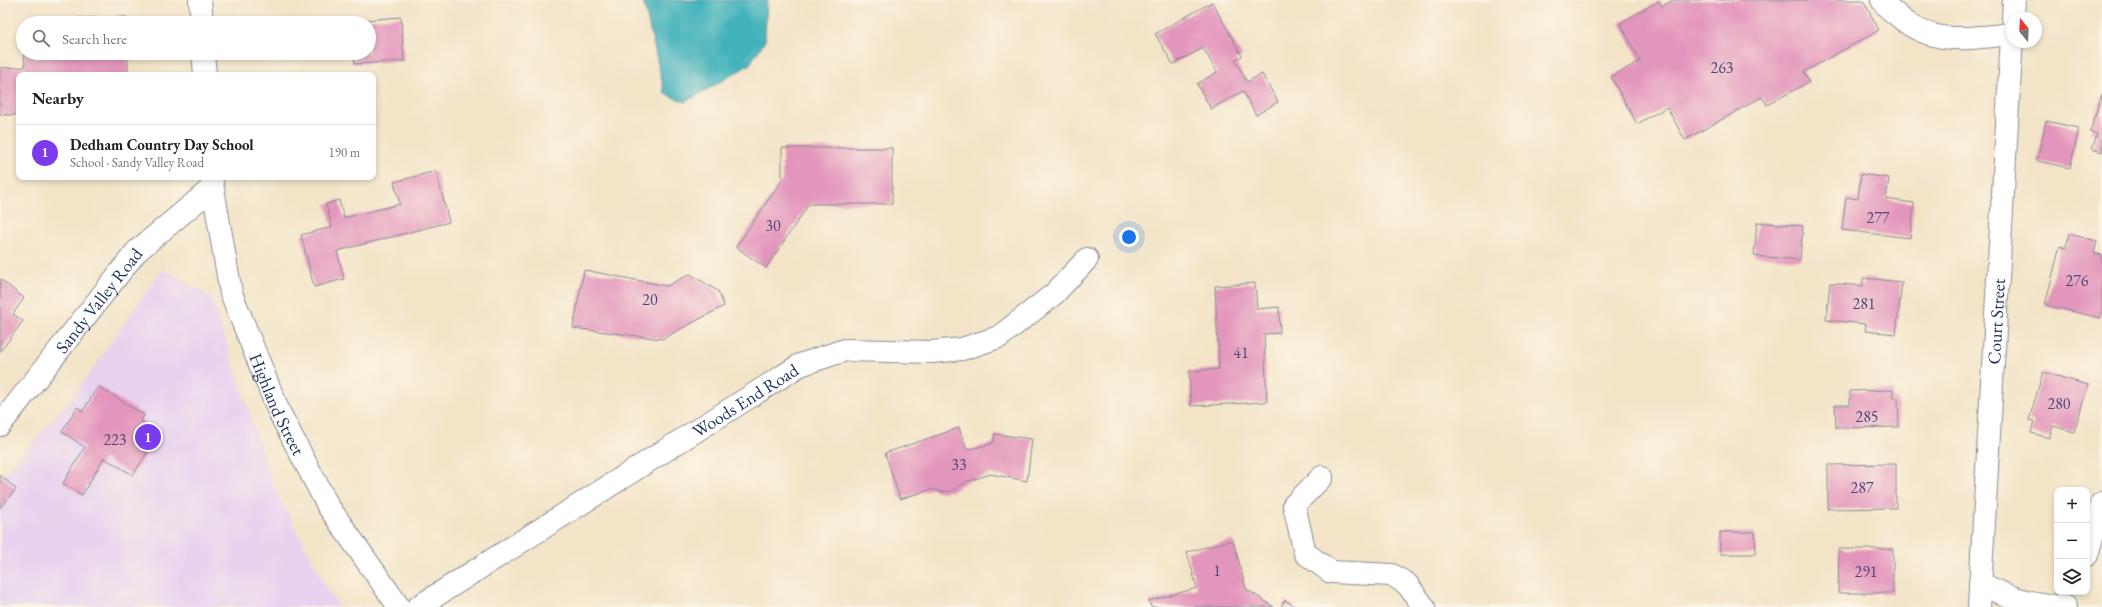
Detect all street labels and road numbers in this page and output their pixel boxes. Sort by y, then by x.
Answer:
street label: Sandy Valley Road [50,242,147,357]
street label: Court Street [1982,278,2010,365]
street label: Highland Street [245,349,311,459]
street label: Woods End Road [688,357,803,442]

